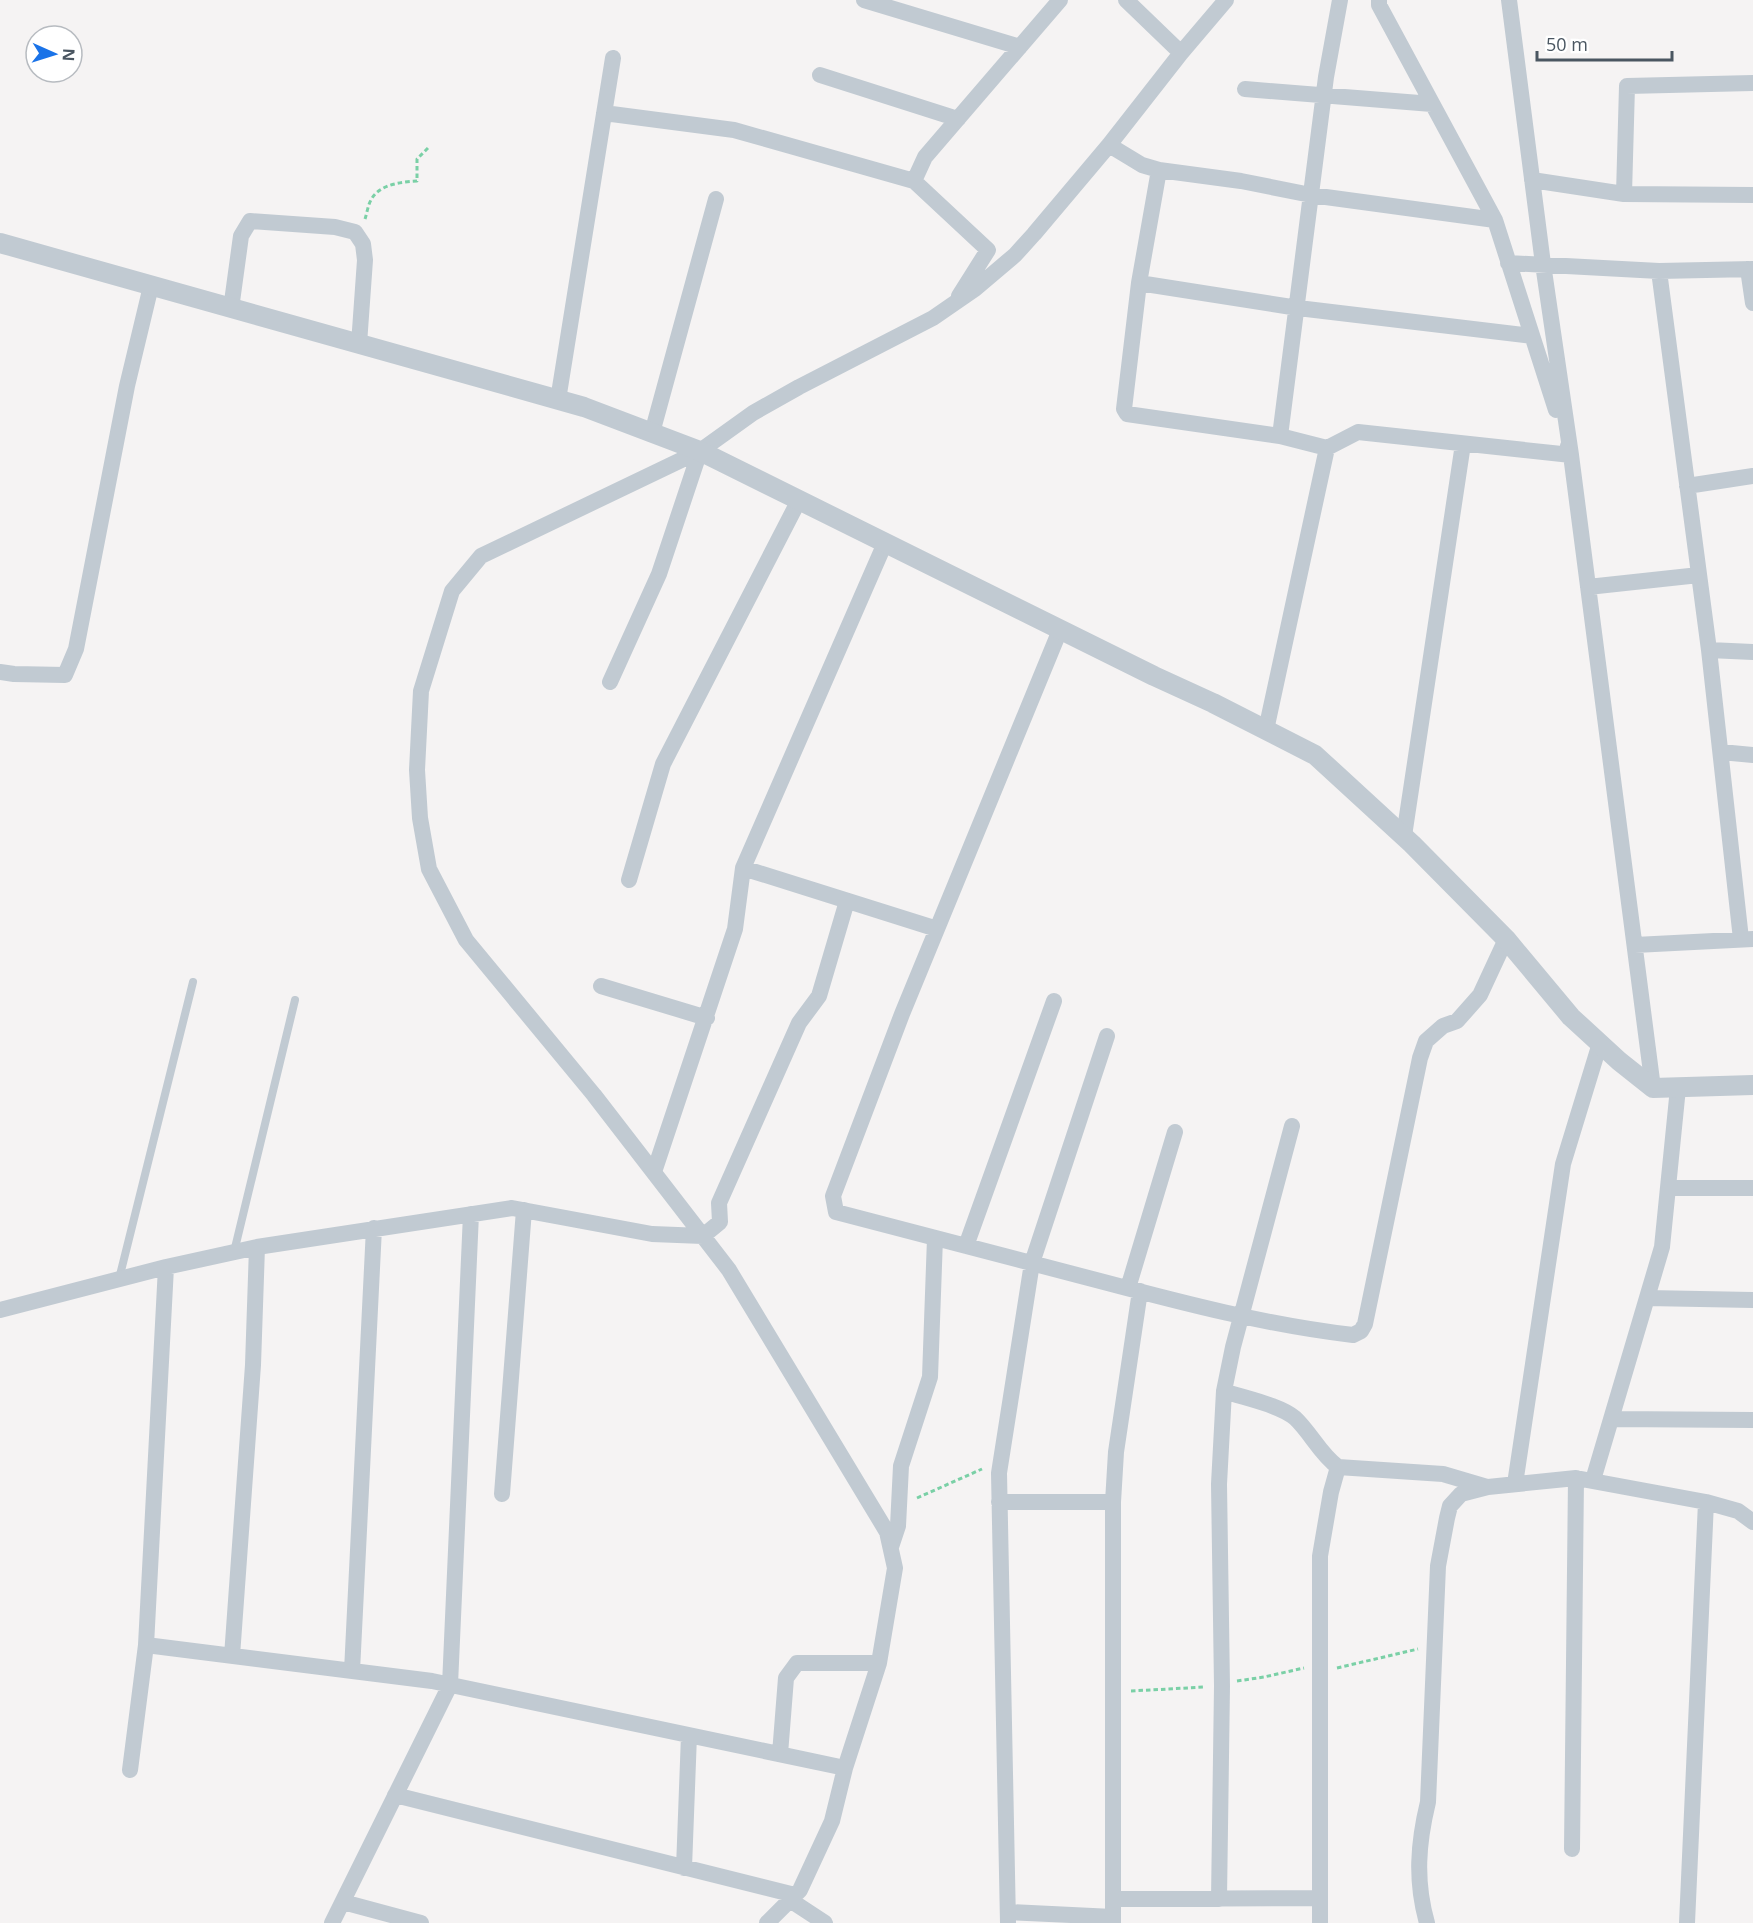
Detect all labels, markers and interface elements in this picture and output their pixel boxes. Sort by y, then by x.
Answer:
north arrow [24,24,84,84]
scale bar [1537,24,1672,62]
text: 50 m [1546,32,1588,56]
text: N [58,48,80,62]

